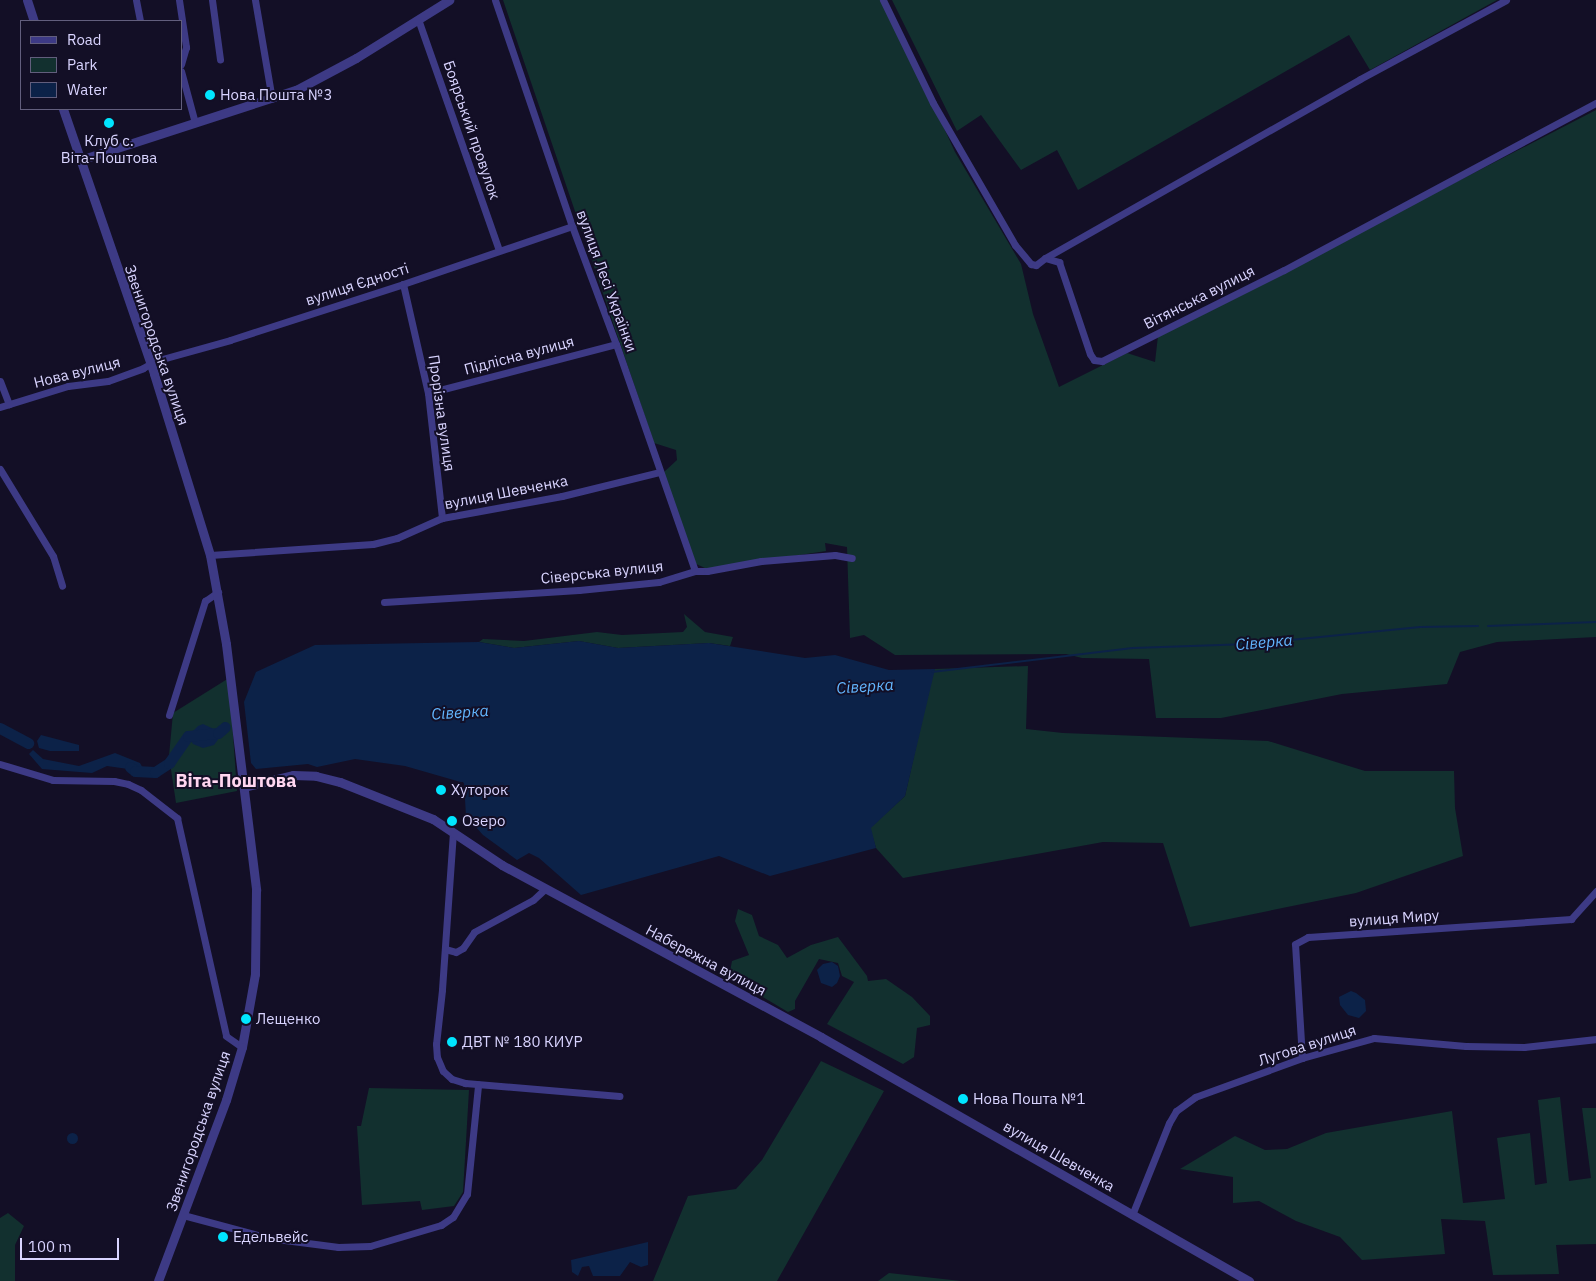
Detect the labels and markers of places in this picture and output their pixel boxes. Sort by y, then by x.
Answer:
place label: Нова Пошта №3 [220,86,332,104]
marker: Нова Пошта №3 [204,89,216,101]
marker: Клуб с. Віта-Поштова [103,117,115,129]
place label: Клуб с. Віта-Поштова [61,131,157,166]
place label: Хуторок [451,781,508,799]
marker: Хуторок [435,784,447,796]
place label: Озеро [462,812,505,830]
marker: Озеро [446,815,458,827]
place label: Лещенко [256,1010,320,1028]
marker: Лещенко [240,1013,252,1025]
place label: ДВТ № 180 КИУР [462,1033,582,1051]
marker: ДВТ № 180 КИУР [446,1036,458,1048]
place label: Нова Пошта №1 [973,1090,1085,1108]
marker: Нова Пошта №1 [957,1093,969,1105]
place label: Едельвейс [233,1228,308,1246]
marker: Едельвейс [217,1231,229,1243]

